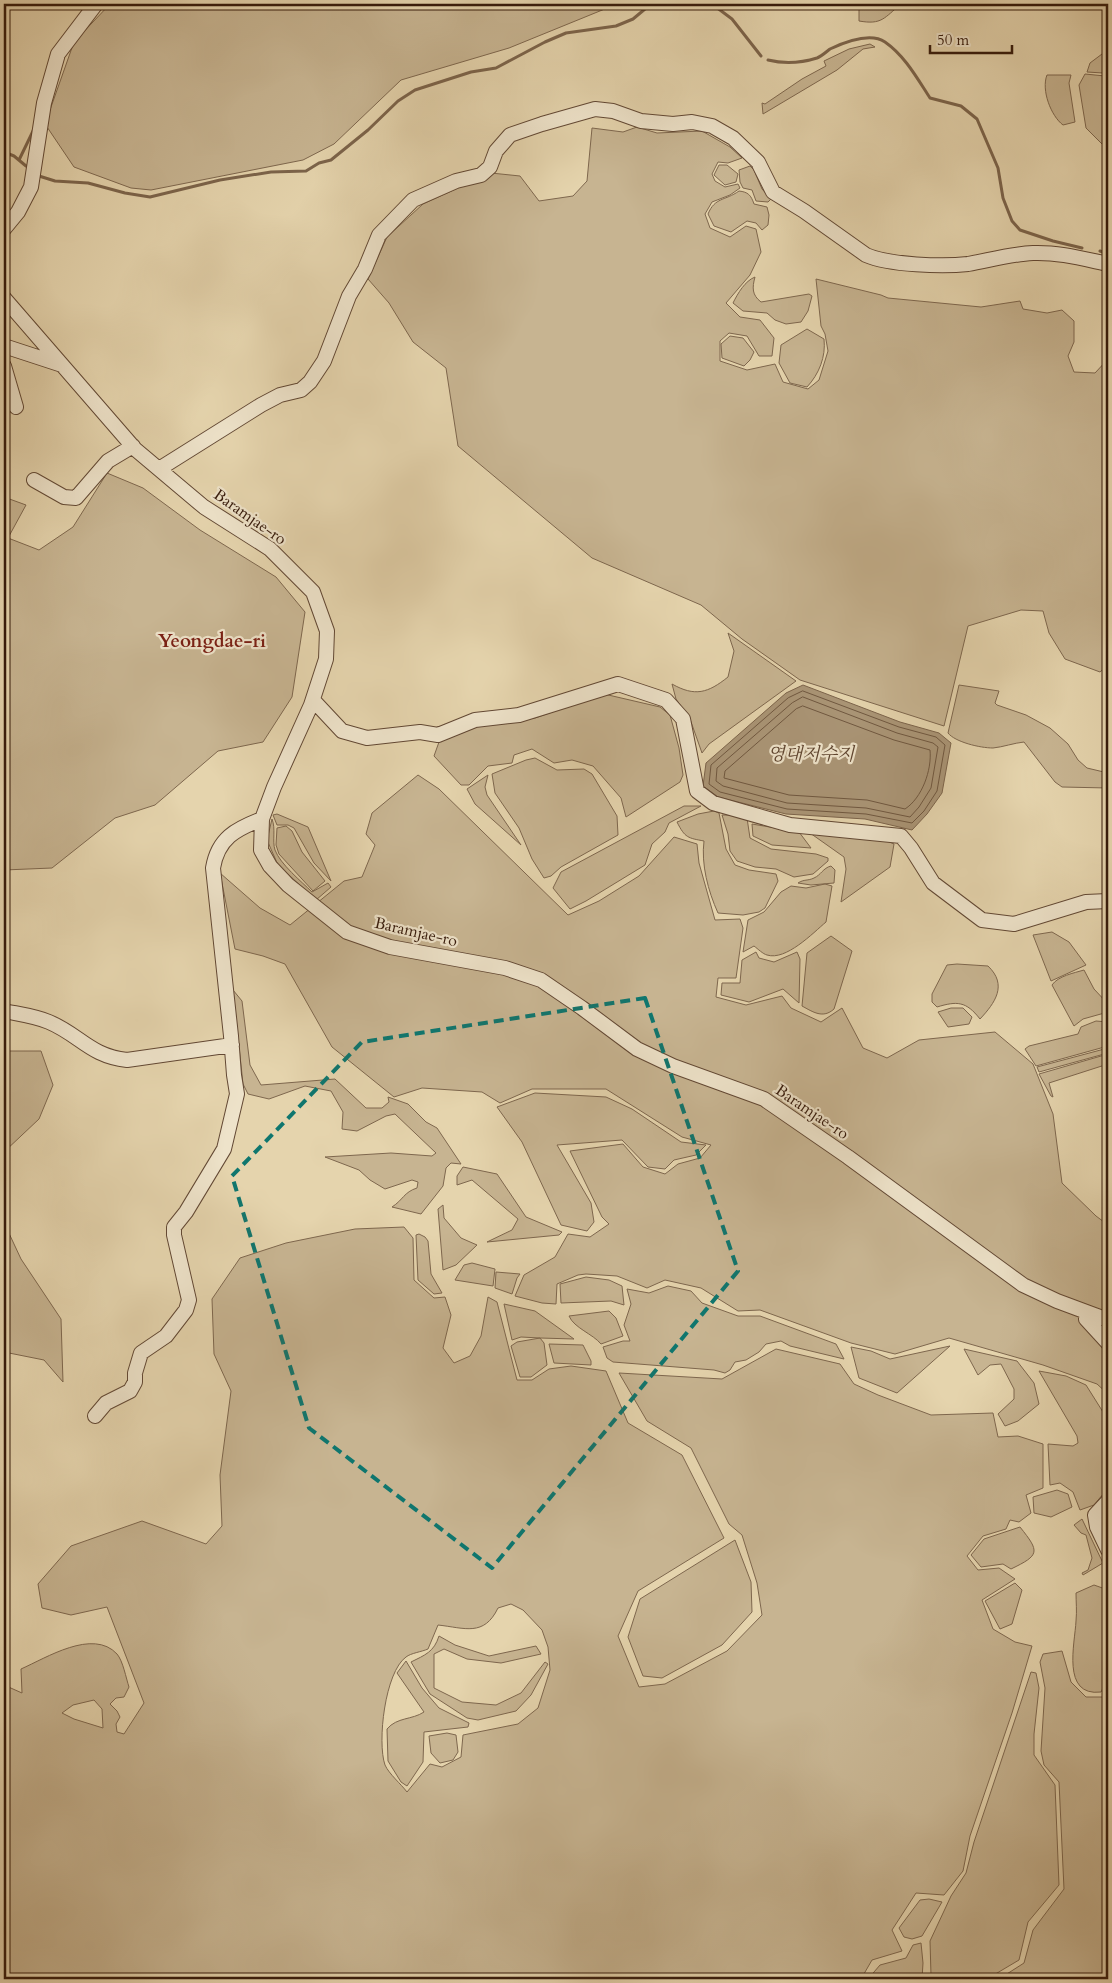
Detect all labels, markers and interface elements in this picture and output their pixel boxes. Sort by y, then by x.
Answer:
scale bar [930,22,1012,54]
text: 50 m [937,30,969,50]
street label: Baramjae-ro [209,484,291,550]
district label: Yeongdae-ri [158,628,266,654]
water label: 영대저수지 [768,742,856,767]
street label: Baramjae-ro [372,912,460,952]
street label: Baramjae-ro [771,1079,853,1145]

